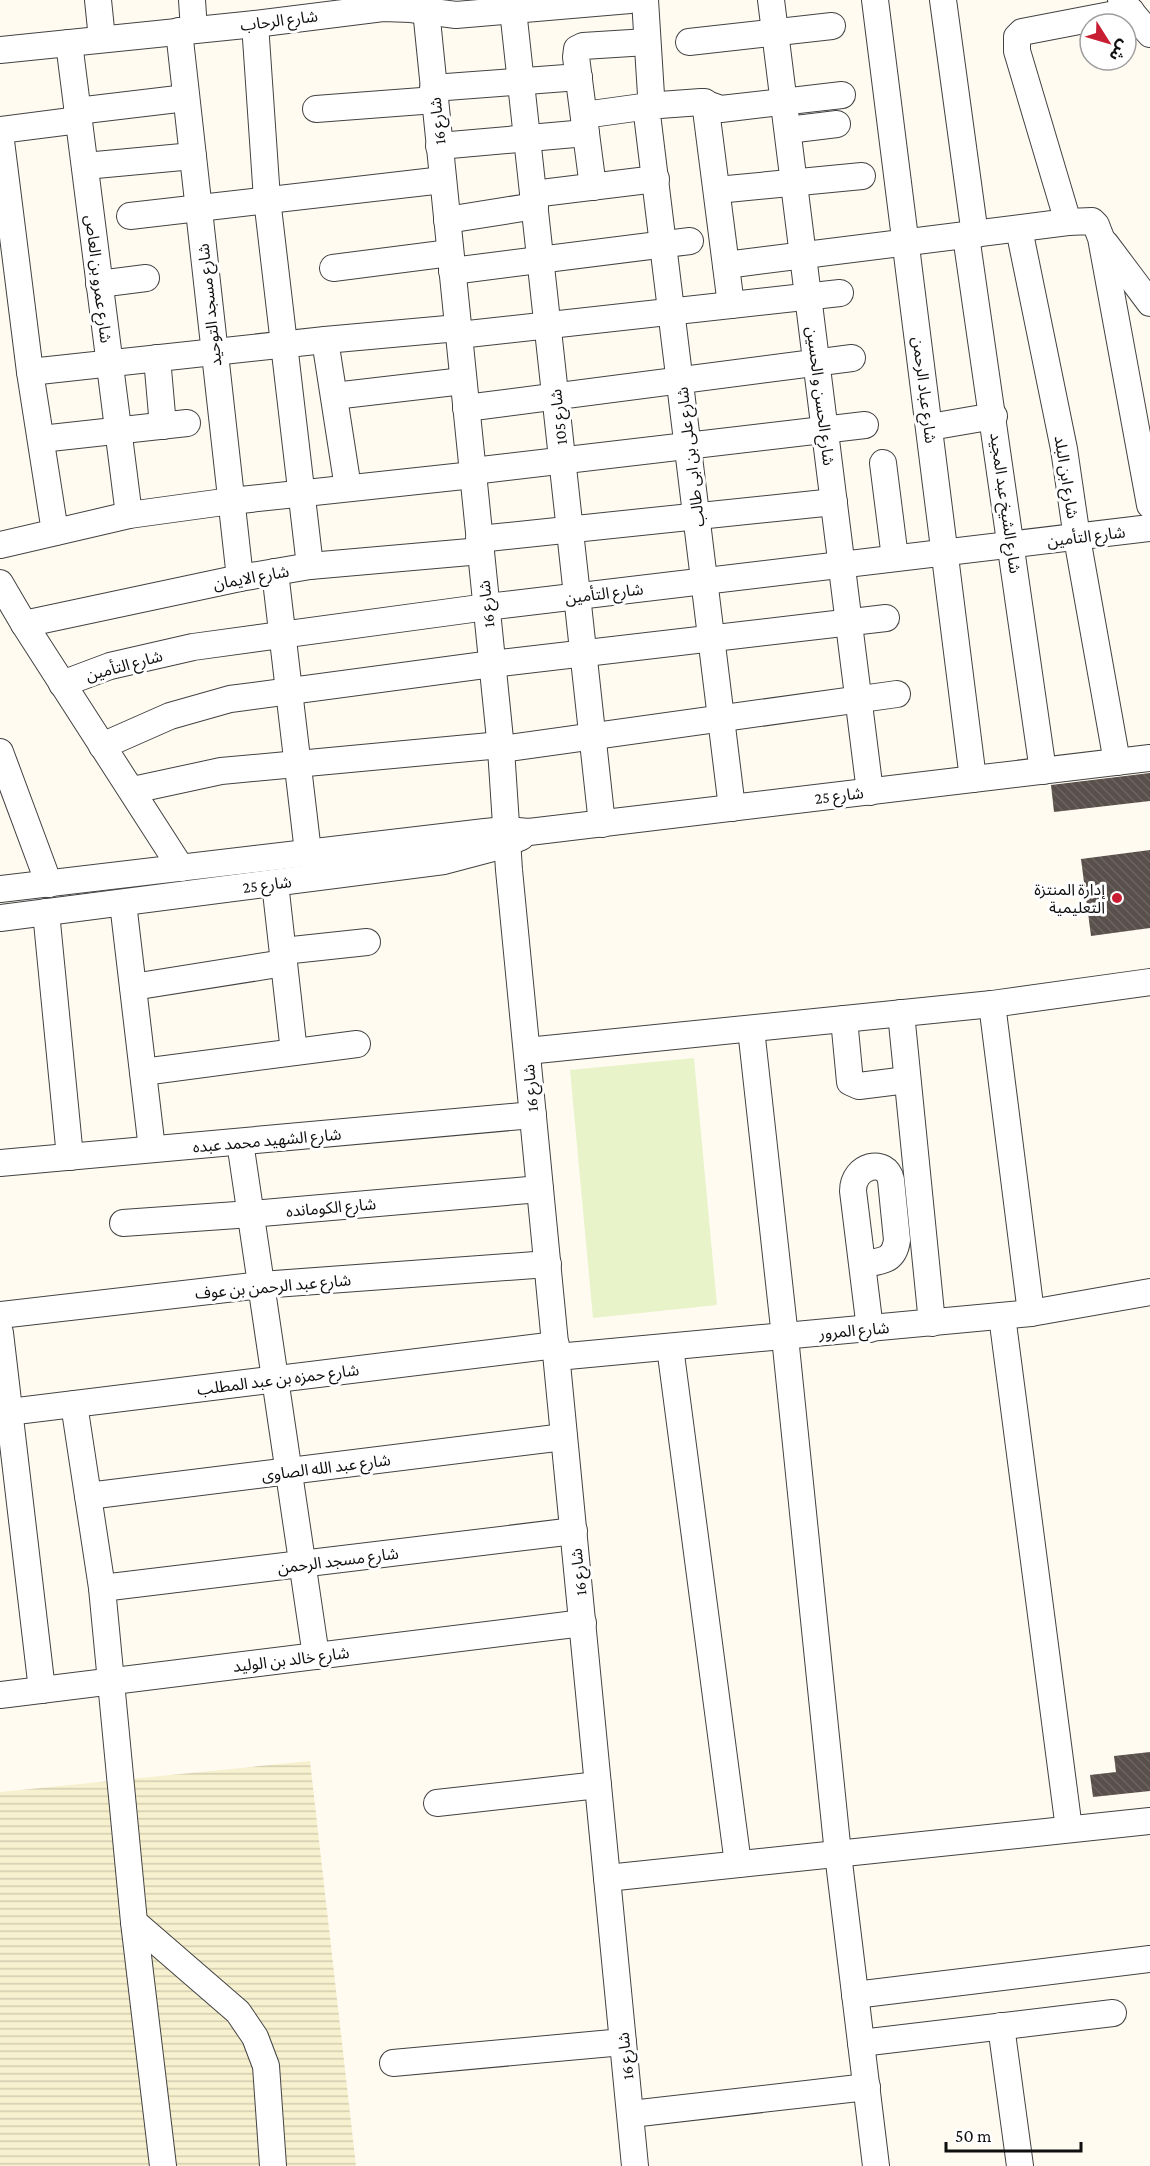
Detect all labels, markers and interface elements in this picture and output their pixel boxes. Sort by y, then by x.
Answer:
street label: شارع الرحاب [239,7,319,38]
north arrow [1078,12,1138,72]
text: ش [1105,36,1133,65]
street label: شارع 16 [427,96,452,146]
street label: شارع عمرو بن العاص [78,214,115,345]
street label: شارع مسجد التوحيد [195,242,228,367]
street label: شارع الحسن و الحسين [800,325,837,467]
street label: شارع عباد الرحمن [906,336,939,445]
street label: شارع على بن ابى طالب [673,386,711,528]
street label: شارع 105 [547,388,574,446]
street label: شارع الشيخ عبد المجيد [983,432,1024,575]
street label: شارع ابن البلد [1048,434,1081,520]
street label: شارع التأمين [1046,522,1127,554]
street label: شارع الايمان [212,562,291,596]
street label: شارع 16 [476,579,501,629]
street label: شارع التأمين [564,579,645,611]
street label: شارع التأمين [84,646,165,688]
street label: شارع 25 [814,784,865,811]
street label: شارع 25 [242,873,293,900]
place label: إدارة المنتزة التعليمية [1034,881,1106,916]
marker: إدارة المنتزة التعليمية [1110,891,1124,905]
street label: شارع 16 [520,1063,545,1112]
street label: شارع الشهيد محمد عبده [192,1126,342,1159]
street label: شارع الكومانده [285,1195,377,1224]
street label: شارع عبد الرحمن بن عوف [194,1271,352,1306]
street label: شارع المرور [817,1319,890,1346]
street label: شارع حمزه بن عبد المطلب [196,1361,360,1402]
street label: شارع عبد الله الصاوى [261,1451,392,1488]
street label: شارع مسجد الرحمن [277,1545,400,1580]
street label: شارع 16 [568,1547,593,1597]
street label: شارع خالد بن الوليد [232,1644,351,1679]
street label: شارع 16 [615,2031,640,2081]
scale bar [946,2115,1081,2153]
text: 50 m [955,2126,992,2146]

